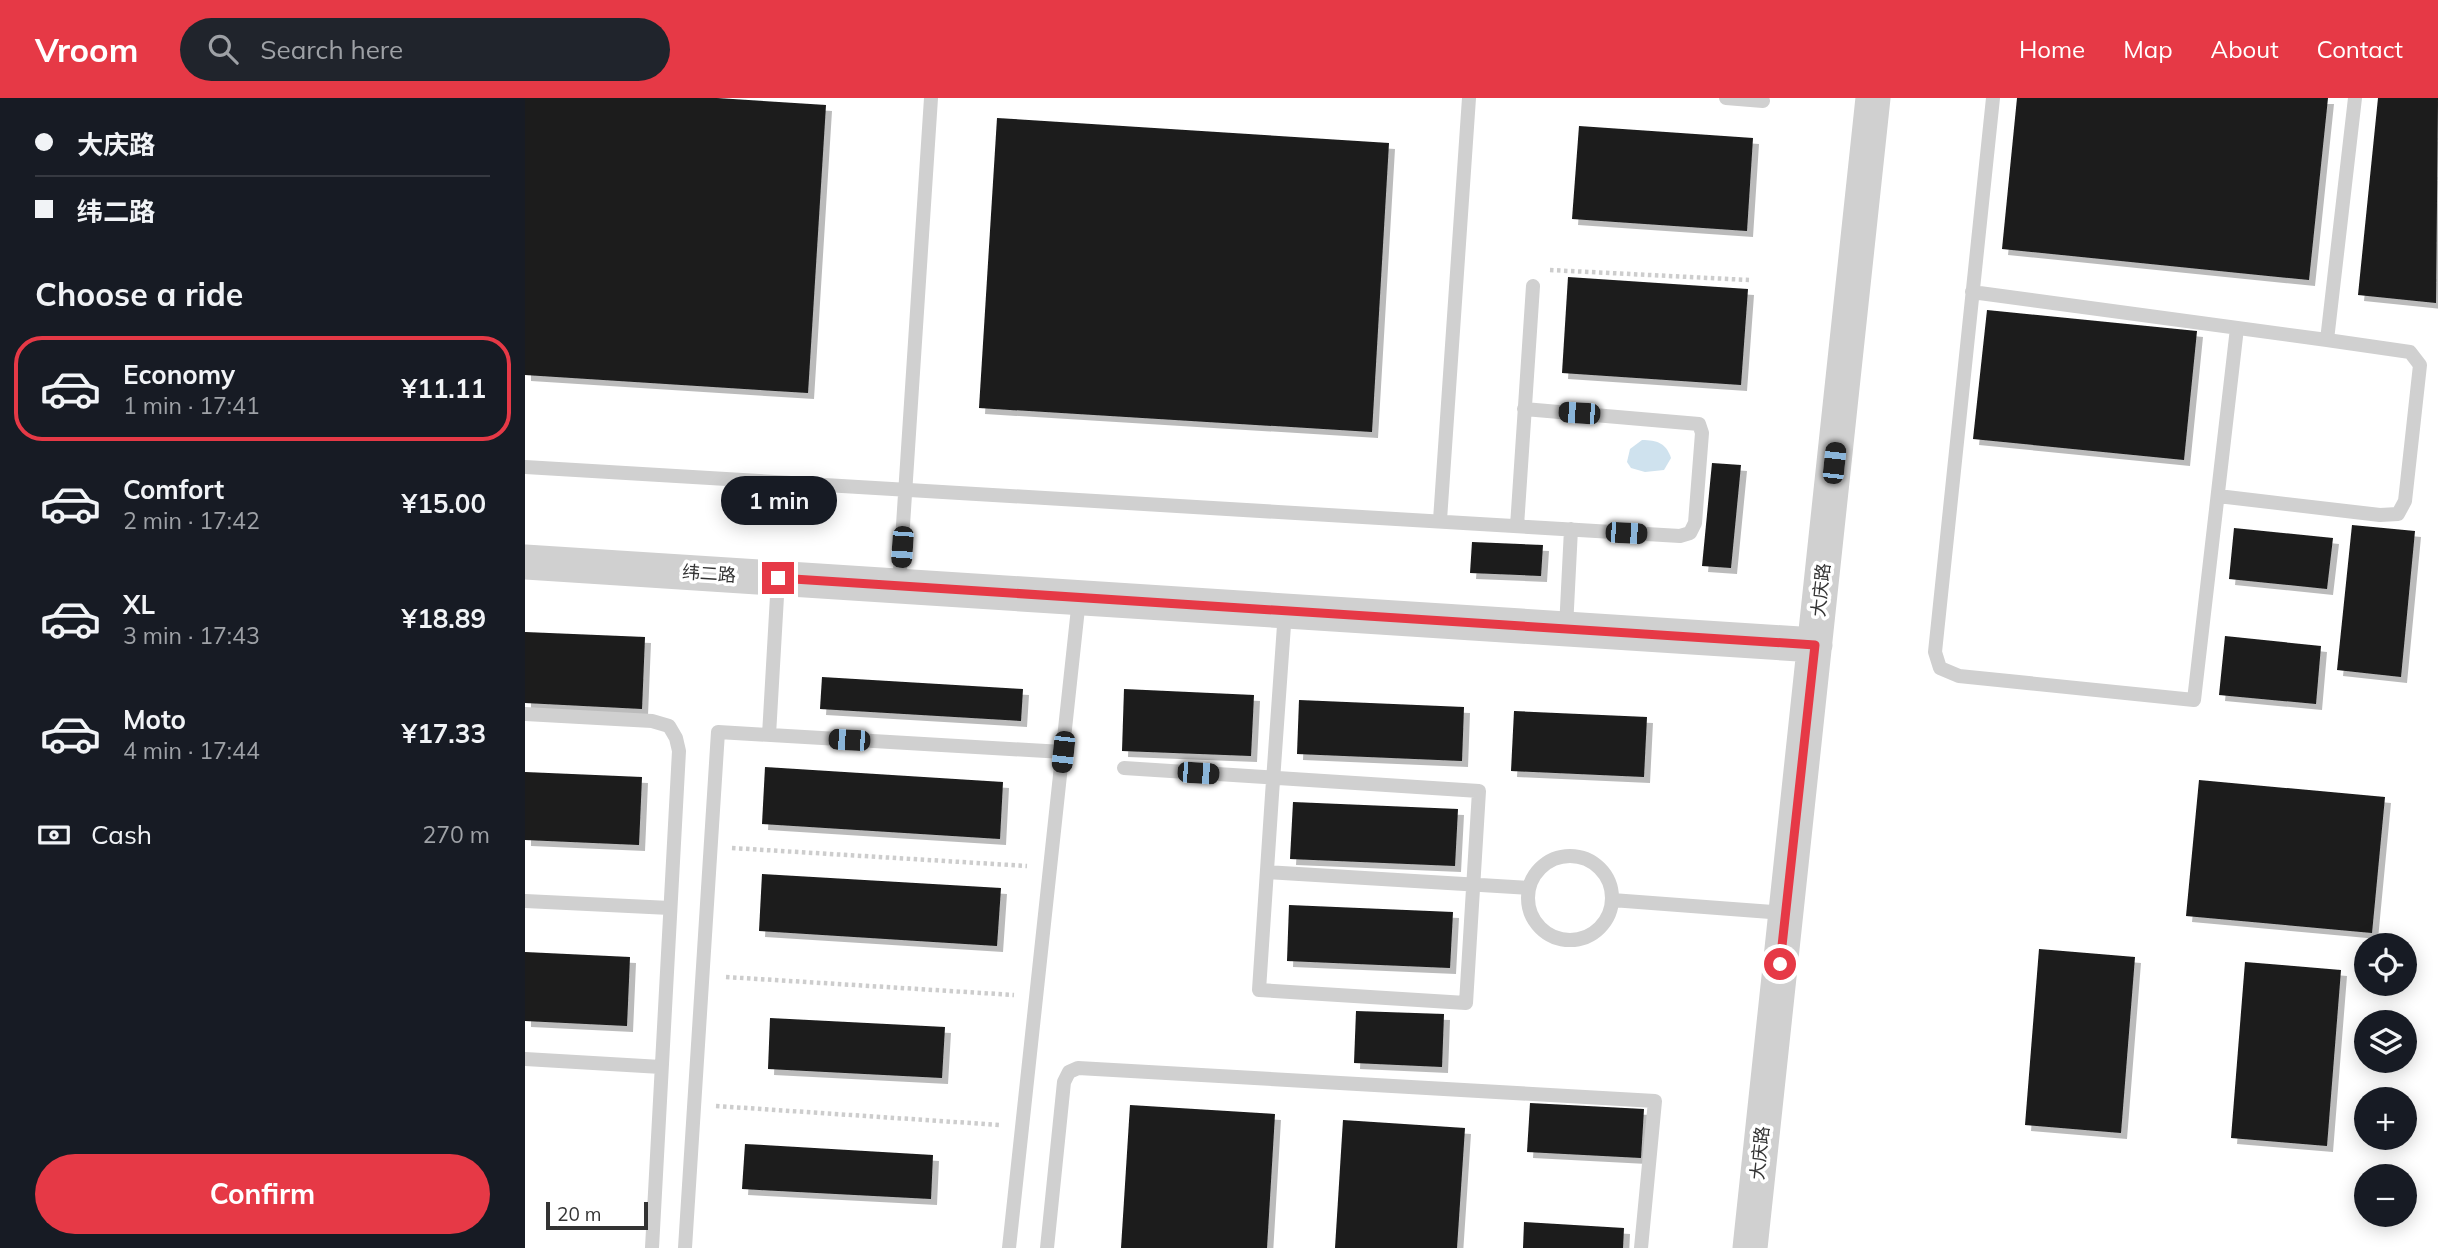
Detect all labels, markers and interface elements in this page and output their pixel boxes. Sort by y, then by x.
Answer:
search box [180,18,670,81]
text: Vroom [35,29,138,70]
icon: search [204,30,242,68]
text: Search here [260,33,403,66]
text: Home [2019,34,2085,64]
text: Map [2123,34,2173,64]
text: About [2211,34,2279,64]
text: Contact [2317,34,2403,64]
text: 大庆路 [77,128,155,161]
text: 纬二路 [77,195,155,228]
text: Choose a ride [35,274,243,314]
icon: car [39,357,102,420]
text: Economy [123,358,235,391]
text: ¥11.11 [402,372,486,405]
text: 1 min · 17:41 [123,391,260,420]
car [1558,401,1601,425]
car [1822,441,1847,485]
icon: car [39,472,102,535]
text: Comfort [123,473,224,506]
callout: 1 min [720,476,836,526]
text: 1 min [749,486,809,515]
text: ¥15.00 [402,487,486,520]
text: 2 min · 17:42 [123,506,260,535]
car [1605,521,1648,545]
car [891,525,914,569]
street label: 纬二路 [681,560,737,587]
route end [762,562,794,594]
street label: 大庆路 [1806,562,1835,618]
icon: car [39,587,102,650]
text: XL [123,588,155,621]
text: ¥18.89 [402,602,486,635]
text: 3 min · 17:43 [123,621,260,650]
icon: car [39,702,102,765]
text: Moto [123,703,186,736]
text: ¥17.33 [402,717,486,750]
car [828,728,871,752]
car [1051,730,1076,774]
text: 4 min · 17:44 [123,736,260,765]
car [1177,761,1220,785]
icon: cash [35,816,73,854]
text: Cash [91,818,152,851]
text: 270 m [422,820,490,849]
map controls [2354,933,2417,1227]
button: locate [2354,933,2417,996]
route start [1764,948,1796,980]
button: layers [2354,1010,2417,1073]
button: + [2354,1087,2417,1150]
street label: 大庆路 [1745,1125,1774,1181]
button: Confirm [35,1154,490,1234]
button: − [2354,1164,2417,1227]
scale bar [546,1199,647,1231]
text: 20 m [557,1202,601,1226]

